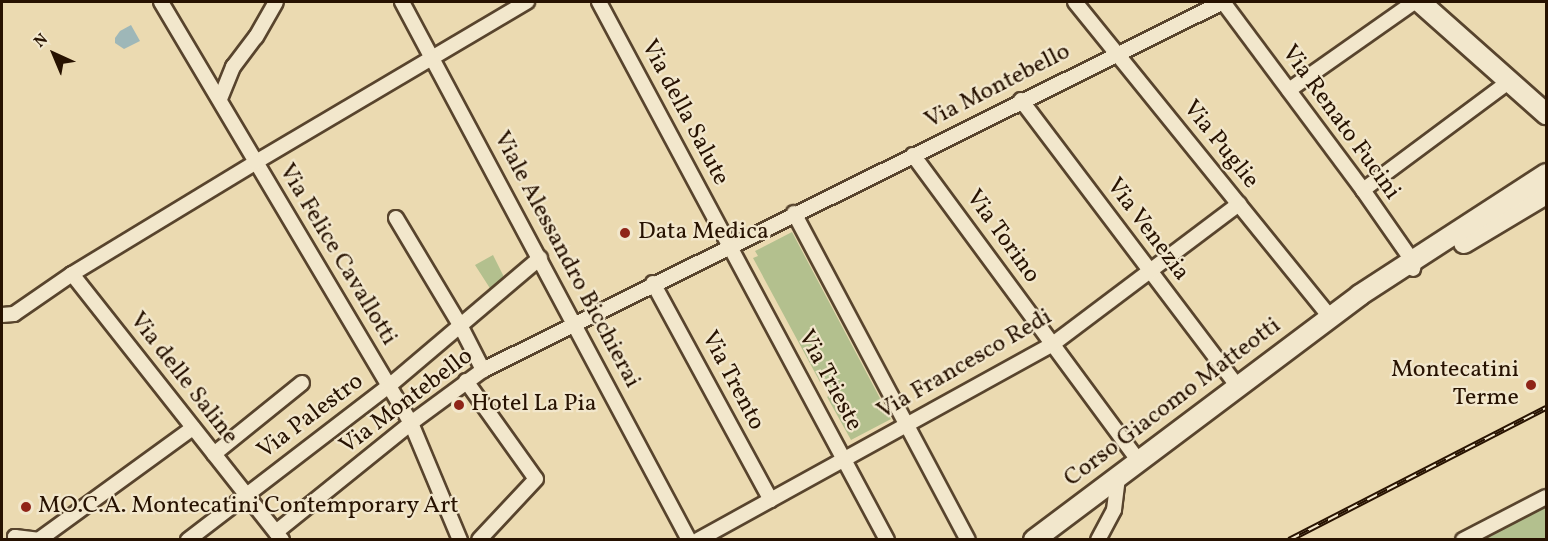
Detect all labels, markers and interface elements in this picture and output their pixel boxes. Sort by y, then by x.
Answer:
north arrow [24,24,84,84]
text: N [30,29,53,53]
street label: Via della Salute [634,35,734,191]
street label: Via Montebello [920,38,1076,136]
street label: Via Renato Fucini [1274,40,1406,206]
street label: Via Puglie [1176,95,1264,195]
street label: Viale Alessandro Bicchierai [486,127,646,393]
street label: Via Felice Cavallotti [271,159,403,351]
street label: Via Venezia [1099,173,1195,287]
street label: Via Torino [958,185,1046,289]
place label: Data Medica [638,219,769,247]
marker: Data Medica [616,224,634,242]
street label: Via Francesco Redi [872,303,1058,427]
street label: Via delle Saline [122,307,244,451]
street label: Corso Giacomo Matteotti [1059,312,1287,494]
street label: Via Trieste [790,325,868,437]
street label: Via Trento [694,326,770,436]
street label: Via Montebello [335,343,479,461]
place label: Montecatini Terme [1391,357,1519,413]
street label: Via Palestro [252,368,370,466]
marker: Montecatini Terme [1524,378,1538,392]
place label: Hotel La Pia [471,391,597,419]
marker: Hotel La Pia [452,398,466,412]
place label: MO.C.A. Montecatini Contemporary Art [38,493,459,521]
marker: MO.C.A. Montecatini Contemporary Art [19,500,33,514]

